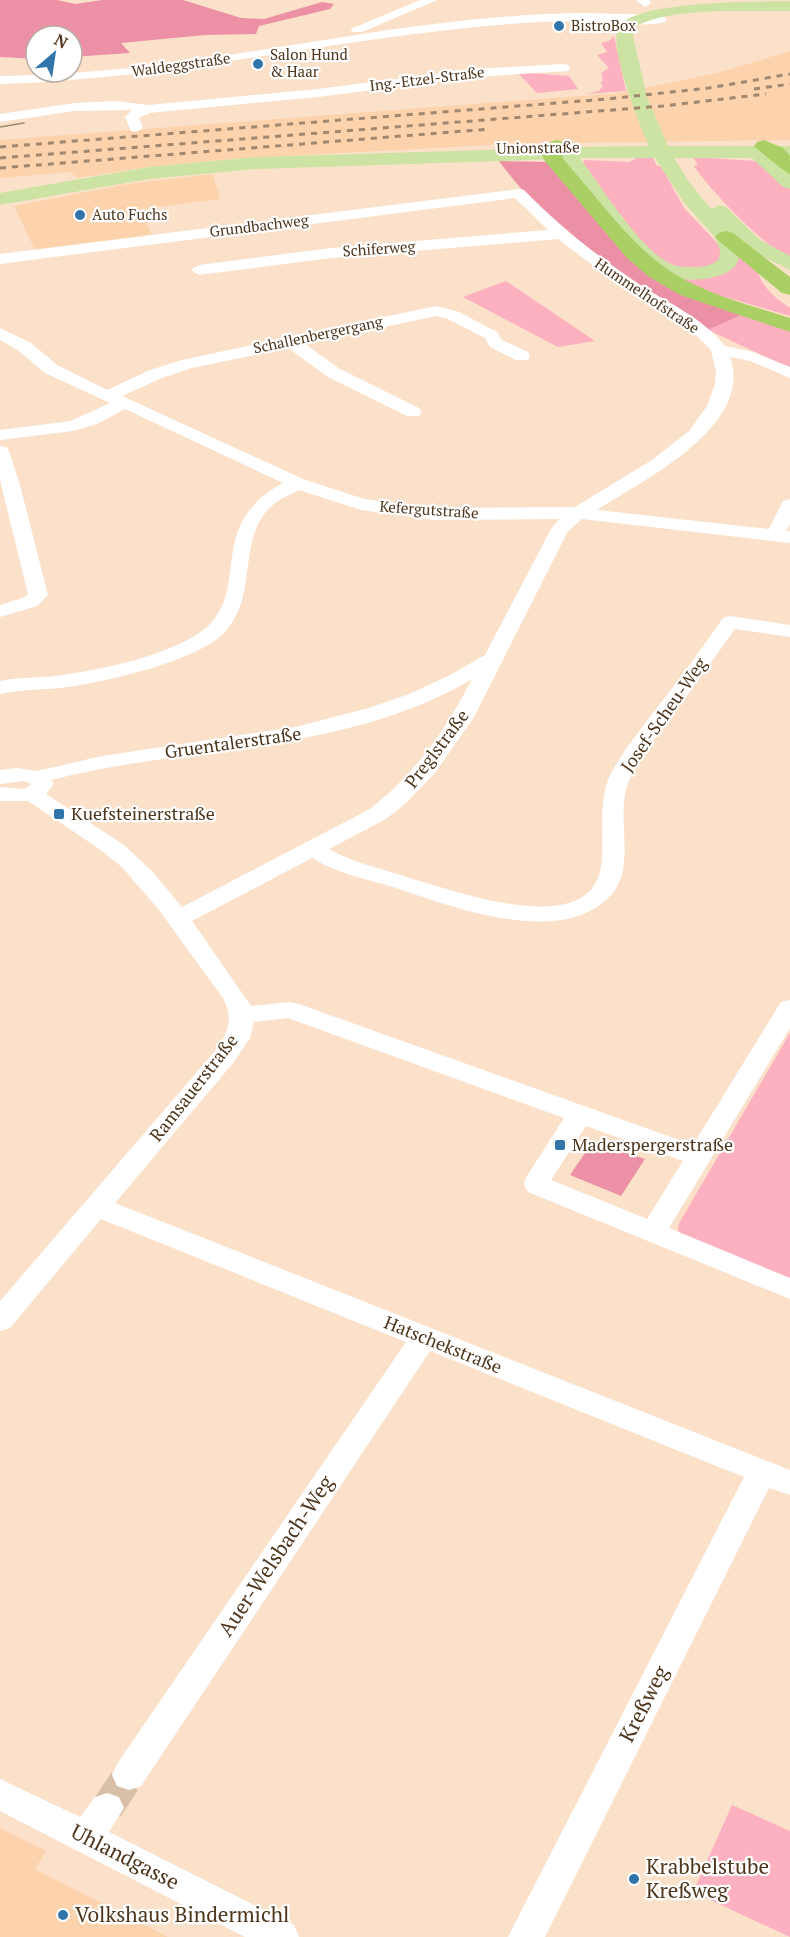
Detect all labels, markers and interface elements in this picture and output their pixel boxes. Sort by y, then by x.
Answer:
place label: BistroBox [571,15,636,35]
marker: BistroBox [552,19,566,33]
north arrow [24,24,84,84]
text: N [51,28,72,53]
place label: Salon Hund & Haar [270,44,348,81]
street label: Waldeggstraße [130,47,231,81]
marker: Salon Hund & Haar [251,57,265,71]
street label: Ing.-Etzel-Straße [368,61,485,95]
street label: Unionstraße [496,136,580,158]
place label: Auto Fuchs [92,204,167,224]
marker: Auto Fuchs [73,208,87,222]
street label: Grundbachweg [208,209,311,241]
street label: Schiferweg [342,235,417,261]
street label: Hummelhofstraße [591,253,704,338]
street label: Schallenbergergang [251,310,385,358]
street label: Kefergutstraße [379,496,479,522]
street label: Josef-Scheu-Weg [615,652,712,777]
street label: Preglstraße [399,704,474,793]
street label: Gruentalerstraße [163,721,303,763]
place label: Kuefsteinerstraße [71,801,215,825]
marker: Kuefsteinerstraße [52,807,66,821]
street label: Ramsauerstraße [144,1029,243,1146]
place label: Maderspergerstraße [572,1132,733,1156]
marker: Maderspergerstraße [553,1138,567,1152]
street label: Hatschekstraße [381,1310,506,1379]
street label: Auer-Welsbach-Weg [211,1469,340,1641]
street label: Kreßweg [612,1660,675,1747]
street label: Uhlandgasse [67,1817,184,1895]
place label: Krabbelstube Kreßweg [646,1852,769,1904]
marker: Krabbelstube Kreßweg [627,1872,641,1886]
place label: Volkshaus Bindermichl [75,1900,289,1928]
marker: Volkshaus Bindermichl [56,1908,70,1922]

